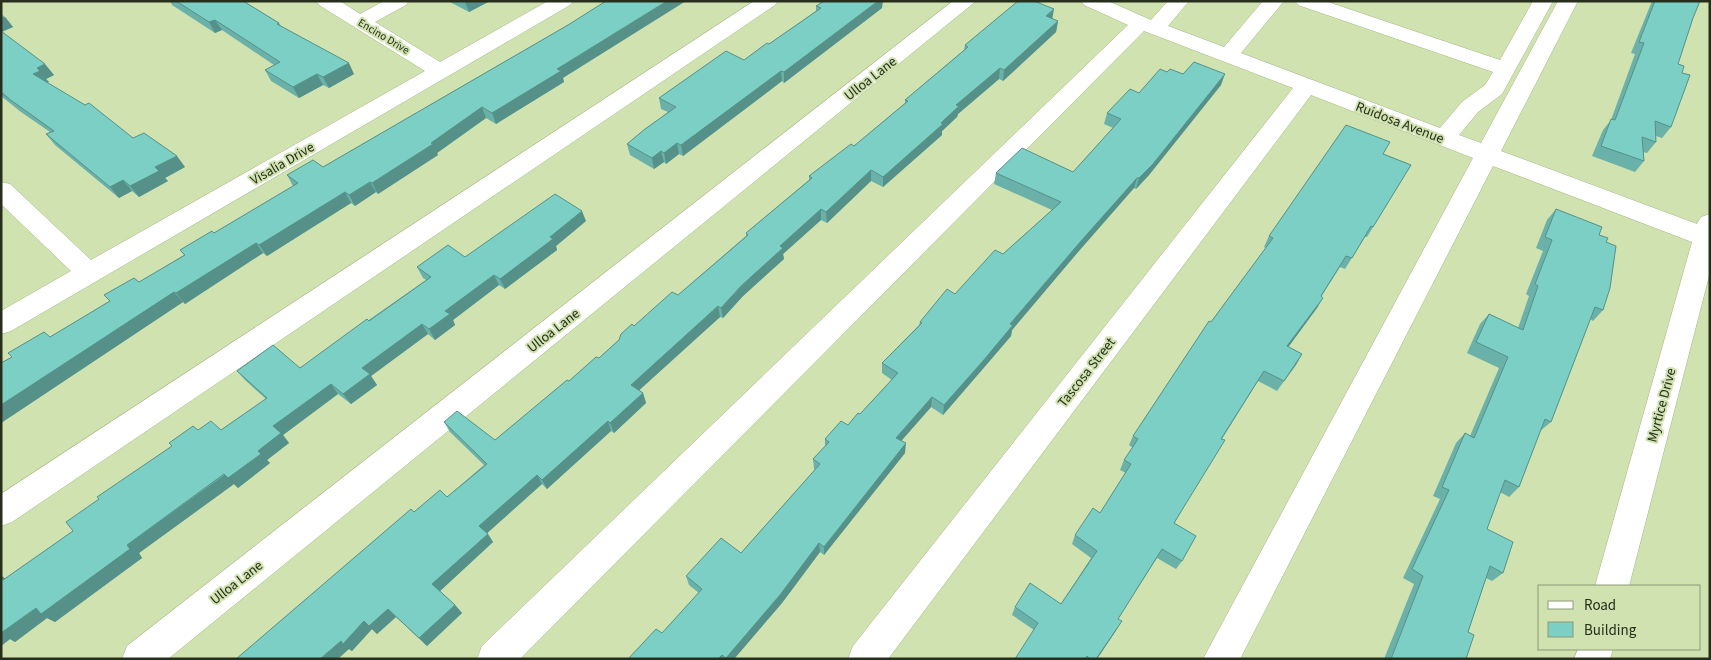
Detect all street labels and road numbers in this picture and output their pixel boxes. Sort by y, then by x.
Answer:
street label: Encino Drive [355,15,413,58]
street label: Ulloa Lane [840,52,901,106]
street label: Ruidosa Avenue [1353,97,1447,149]
street label: Visalia Drive [247,137,318,190]
street label: Ulloa Lane [523,304,584,358]
street label: Tascosa Street [1053,333,1121,412]
street label: Myrtice Drive [1642,366,1681,445]
street label: Ulloa Lane [206,556,267,610]

